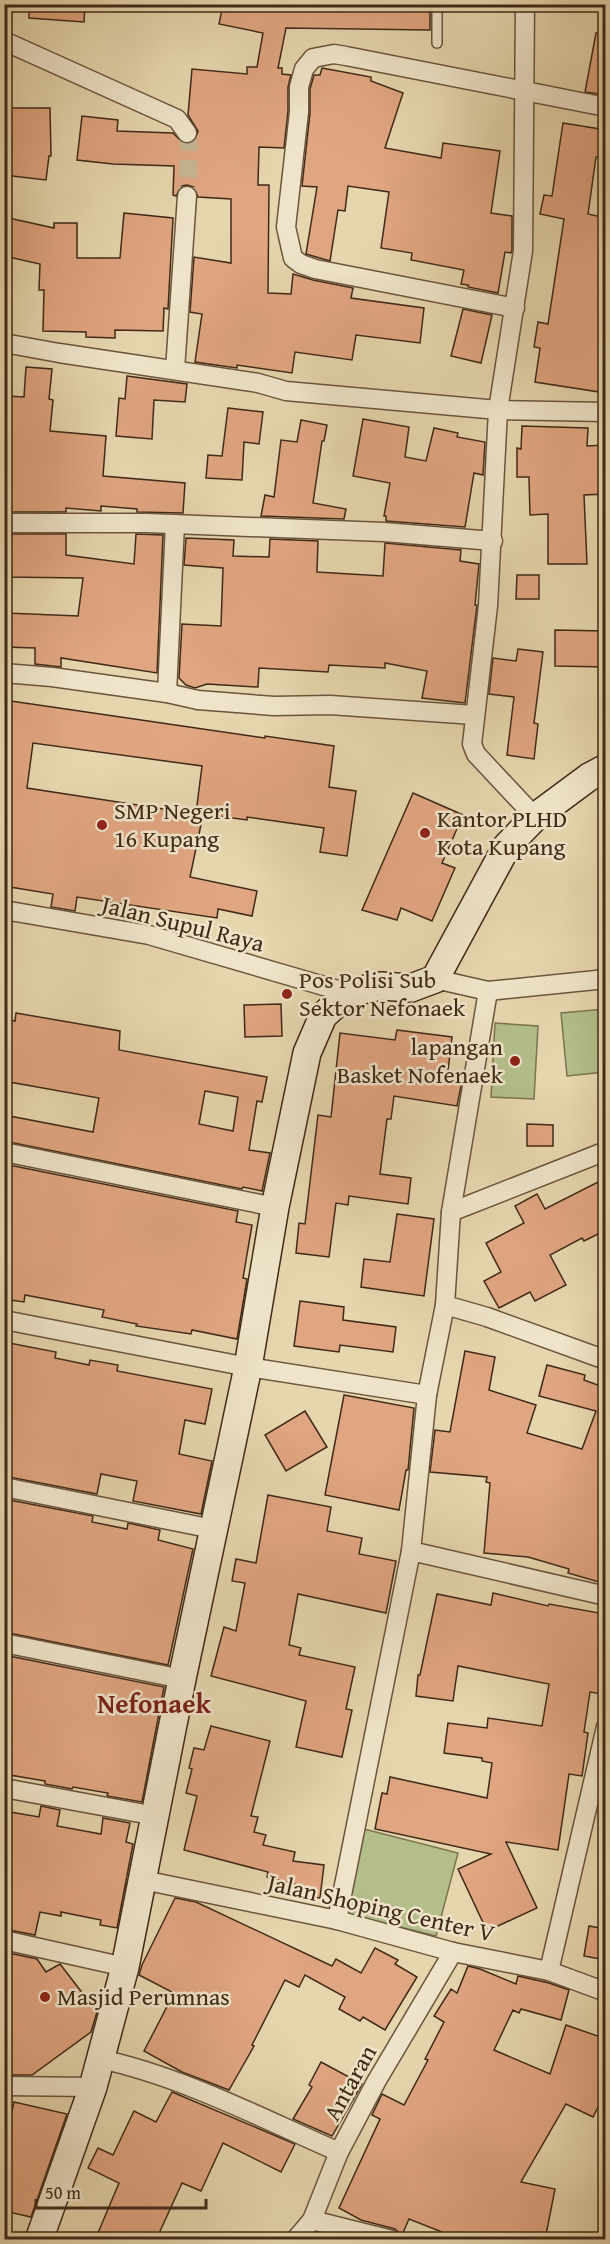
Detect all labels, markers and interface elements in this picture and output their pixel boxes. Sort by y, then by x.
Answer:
place label: SMP Negeri 16 Kupang [114,793,231,856]
place label: Kantor PLHD Kota Kupang [437,801,567,864]
marker: SMP Negeri 16 Kupang [95,818,109,832]
marker: Kantor PLHD Kota Kupang [418,826,432,840]
street label: Jalan Supul Raya [95,886,269,961]
place label: Pos Polisi Sub Sektor Nefonaek [299,962,466,1025]
marker: Pos Polisi Sub Sektor Nefonaek [280,987,294,1001]
place label: lapangan Basket Nofenaek [337,1029,504,1092]
marker: lapangan Basket Nofenaek [508,1054,522,1068]
district label: Nefonaek [97,1683,211,1723]
street label: Jalan Shoping Center V [261,1864,498,1951]
place label: Masjid Perumnas [57,1979,230,2014]
marker: Masjid Perumnas [38,1990,52,2004]
street label: Antaran [314,2038,385,2127]
scale bar [36,2172,206,2210]
text: 50 m [45,2179,81,2206]

